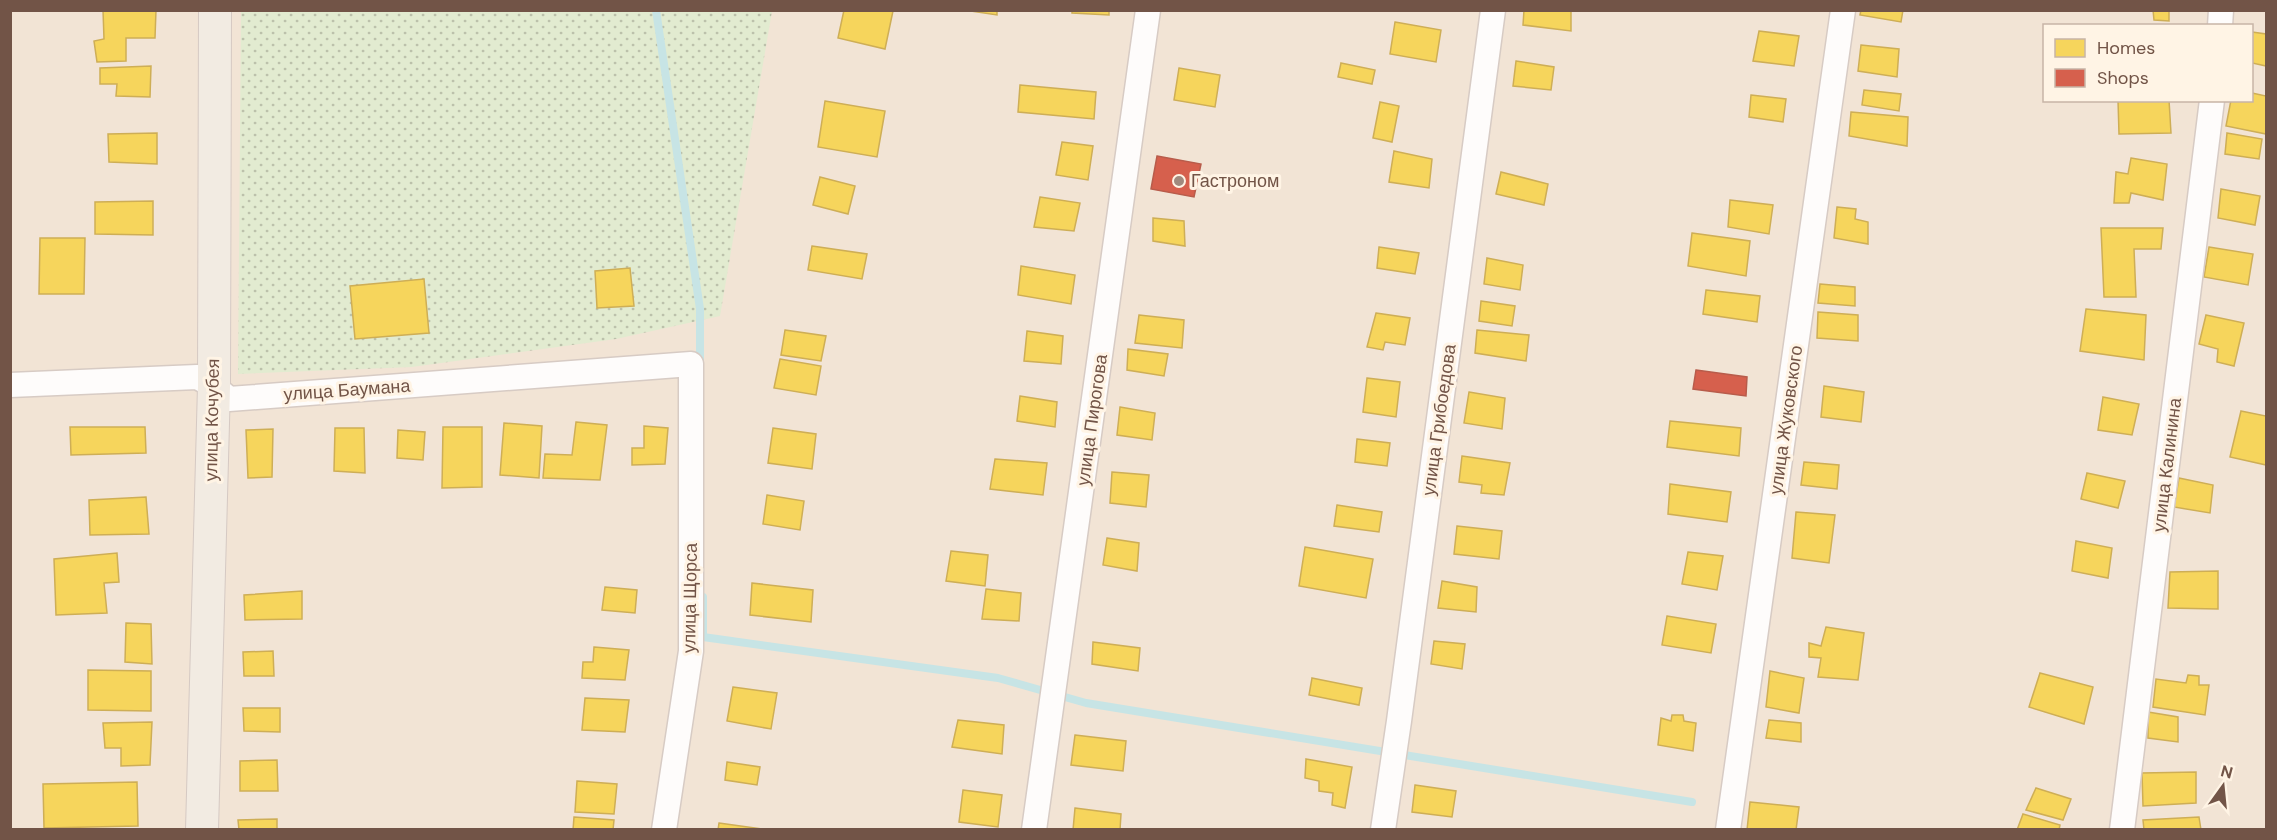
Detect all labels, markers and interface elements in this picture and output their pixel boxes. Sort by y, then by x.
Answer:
legend [2043,24,2253,102]
text: Homes [2097,36,2155,60]
text: Shops [2097,66,2149,90]
place label: Гастроном [1191,169,1279,193]
marker: Гастроном [1172,174,1186,188]
street label: улица Грибоедова [1416,342,1462,497]
street label: улица Жуковского [1764,344,1808,496]
street label: улица Пирогова [1071,352,1113,487]
street label: улица Кочубея [199,358,225,482]
street label: улица Баумана [283,374,412,406]
street label: улица Калинина [2147,395,2187,534]
street label: улица Щорса [677,542,703,653]
north arrow [2193,756,2253,816]
text: N [2218,760,2235,784]

